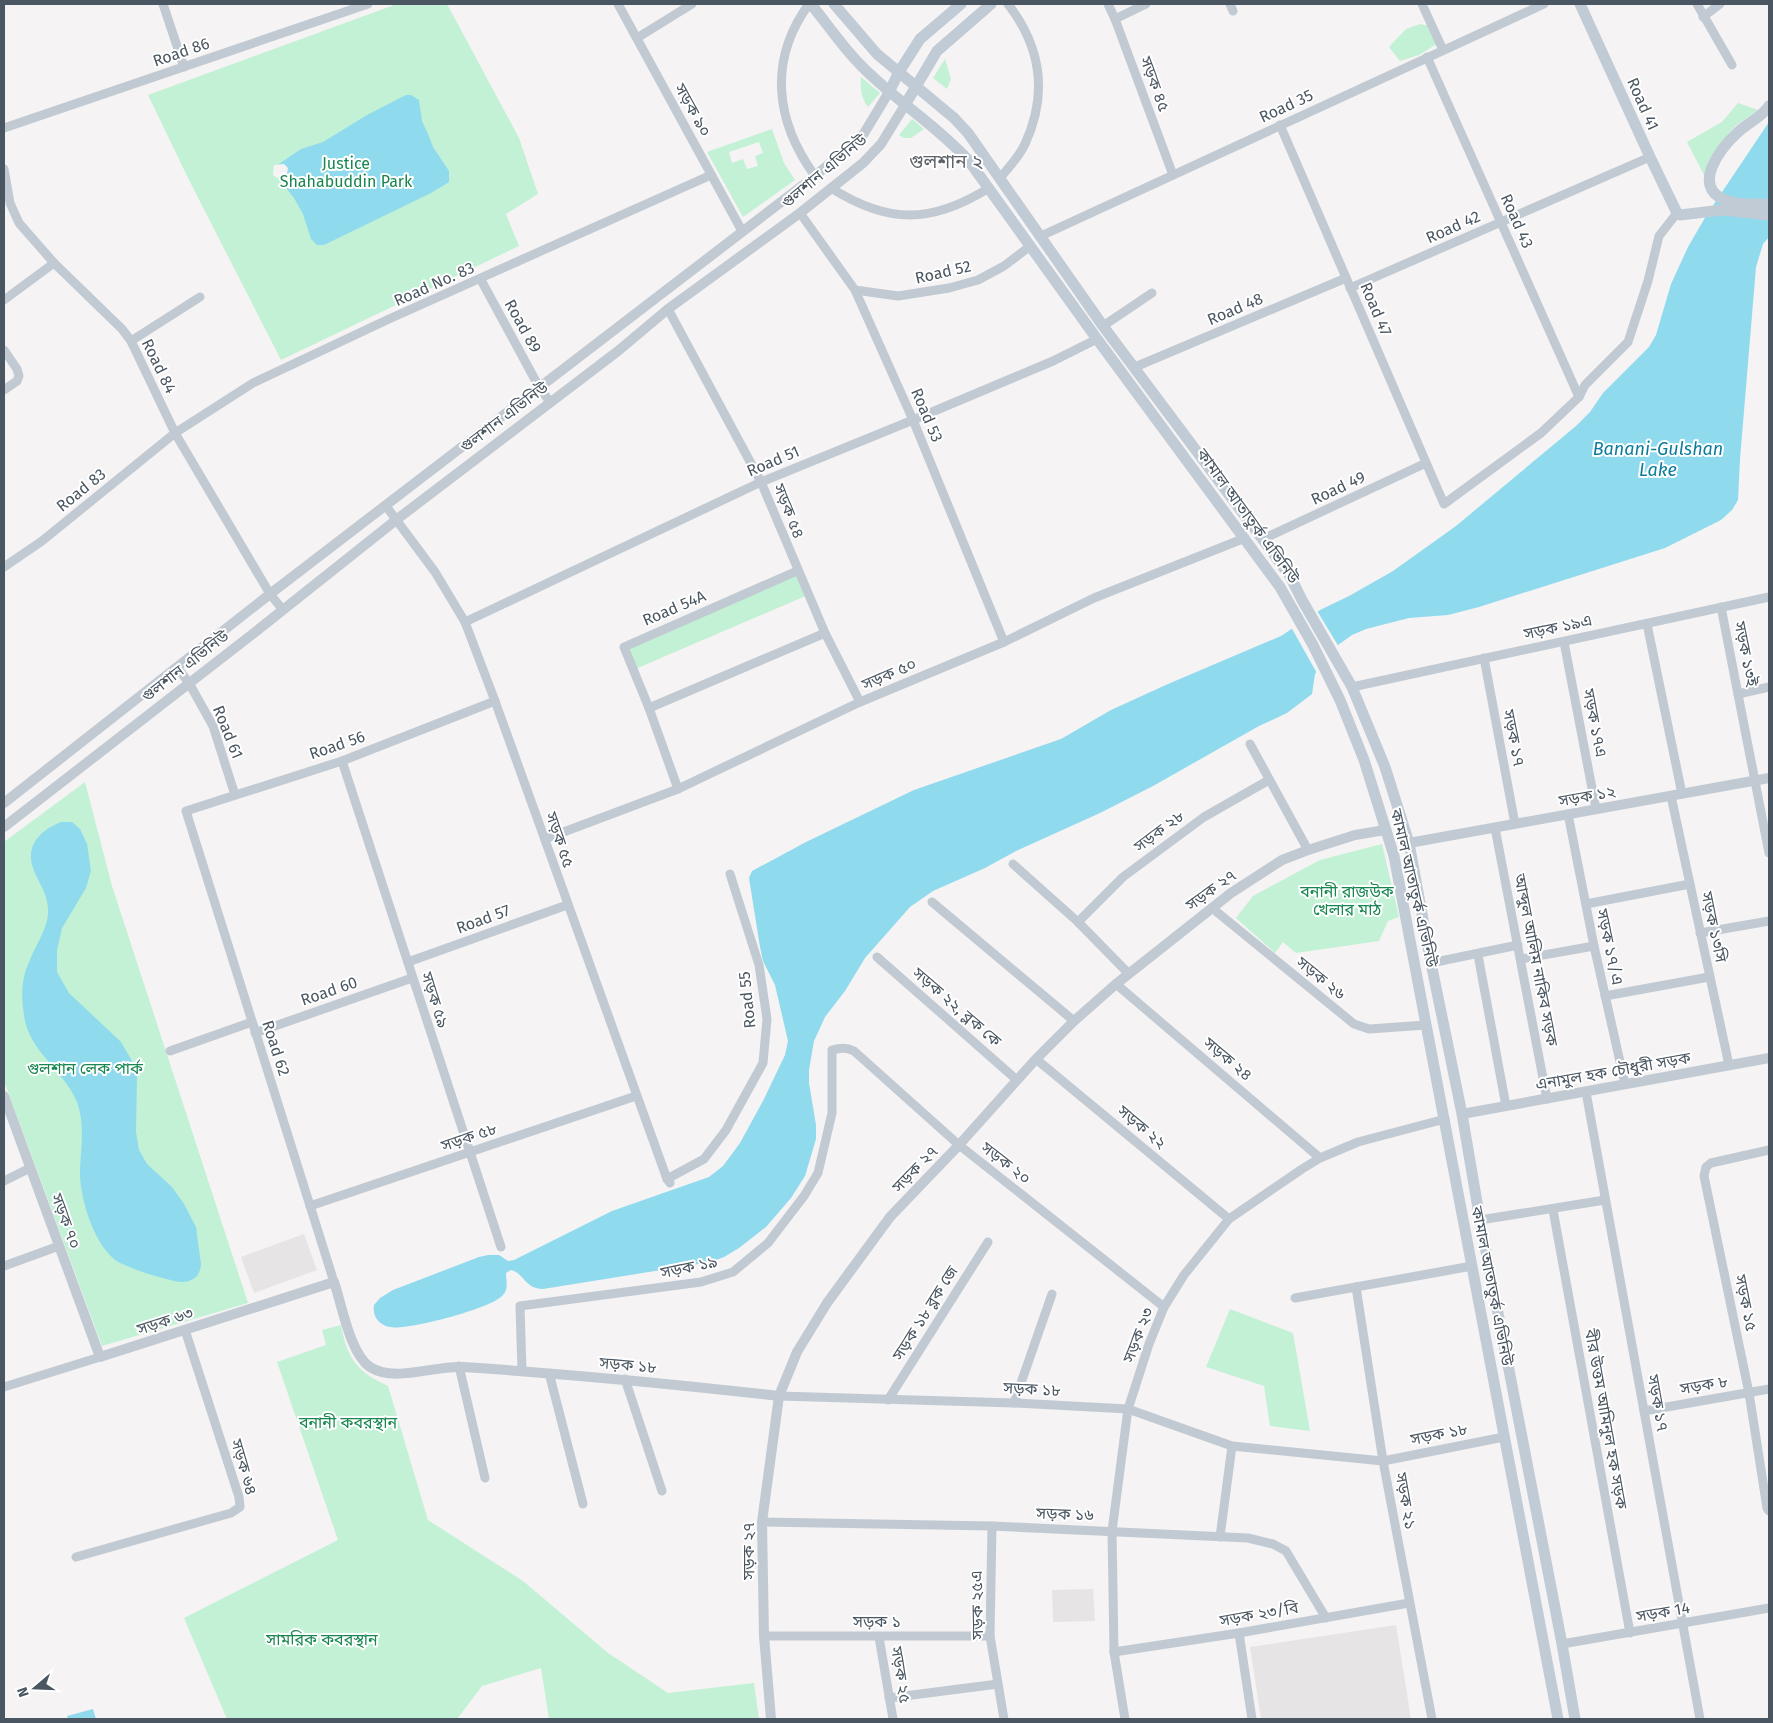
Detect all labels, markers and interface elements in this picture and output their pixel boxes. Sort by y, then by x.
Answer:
street label: Road 86 [150,33,212,71]
street label: সড়ক ৪৫ [1136,53,1174,114]
street label: Road 41 [1623,75,1663,133]
street label: সড়ক ৯০ [670,79,715,140]
street label: Road 35 [1256,85,1316,127]
street label: গুলশান এভিনিউ [778,129,871,212]
district label: গুলশান ২ [909,150,983,173]
park label: Justice Shahabuddin Park [280,154,413,191]
street label: Road 43 [1497,191,1537,251]
street label: Road 42 [1423,207,1483,247]
street label: Road 52 [913,256,973,288]
street label: Road No. 83 [391,258,477,310]
street label: Road 47 [1356,279,1396,339]
street label: Road 48 [1204,289,1266,329]
street label: Road 89 [501,296,545,356]
street label: Road 84 [138,336,181,397]
street label: গুলশান এভিনিউ [456,377,552,456]
street label: Road 53 [907,385,947,445]
water label: Banani-Gulshan Lake [1593,438,1723,481]
street label: Road 51 [744,441,802,481]
street label: কামাল আতাতুর্ক এভিনিউ [1192,444,1304,588]
street label: Road 83 [53,464,110,516]
street label: Road 49 [1308,467,1368,509]
street label: সড়ক ৫৪ [769,480,809,541]
street label: Road 54A [640,586,709,630]
street label: সড়ক ১৯এ [1521,611,1594,644]
street label: সড়ক ১৩ই [1730,619,1762,689]
street label: গুলশান এভিনিউ [138,626,233,706]
street label: সড়ক ৫০ [858,654,919,694]
street label: সড়ক ১৭এ [1579,686,1611,759]
street label: Road 61 [209,703,247,761]
street label: সড়ক ১৭ [1499,707,1529,768]
street label: Road 56 [307,727,367,763]
street label: সড়ক ১২ [1556,782,1617,811]
street label: সড়ক ২৮ [1130,806,1188,856]
street label: কামাল আতাতুর্ক এভিনিউ [1386,806,1442,970]
street label: সড়ক ৫৫ [541,809,578,870]
street label: সড়ক ২৭ [1181,865,1240,915]
street label: আব্দুল আলিম নাকিব সড়ক [1510,871,1562,1049]
park label: বনানী রাজউক খেলার মাঠ [1299,882,1395,919]
street label: সড়ক ১৩সি [1697,889,1731,965]
street label: Road 57 [453,901,513,937]
street label: সড়ক ১৭/এ [1592,906,1627,987]
street label: সড়ক ২৬ [1292,952,1350,1004]
street label: সড়ক ২২, ব্লক কে [908,963,1006,1051]
street label: সড়ক ৫৯ [417,969,453,1030]
street label: Road 55 [735,971,759,1029]
street label: Road 60 [298,972,360,1010]
street label: Road 62 [258,1018,294,1078]
street label: সড়ক ২৪ [1199,1033,1256,1085]
street label: এনামুল হক চৌধুরী সড়ক [1534,1048,1693,1094]
park label: গুলশান লেক পার্ক [27,1059,144,1078]
street label: সড়ক ২২ [1113,1101,1171,1153]
street label: সড়ক ৫৮ [438,1119,499,1156]
street label: সড়ক ২০ [977,1137,1034,1188]
street label: সড়ক ২৭ [888,1142,942,1197]
street label: সড়ক ৭০ [47,1190,85,1251]
street label: কামাল আতাতুর্ক এভিনিউ [1467,1204,1517,1368]
street label: সড়ক ১৯ [658,1252,719,1282]
street label: সড়ক ১৮ ব্লক জে [888,1262,962,1365]
street label: সড়ক ১৫ [1731,1272,1761,1333]
street label: সড়ক ৬৩ [134,1303,196,1339]
street label: সড়ক ২৩ [1118,1304,1157,1366]
street label: বীর উত্তম আমিনুল হক সড়ক [1581,1327,1631,1512]
street label: সড়ক ১৮ [598,1353,657,1377]
street label: সড়ক ৮ [1678,1371,1729,1399]
street label: সড়ক ১৭ [1643,1372,1672,1433]
street label: সড়ক ১৮ [1002,1378,1061,1400]
park label: বনানী কবরস্থান [298,1413,397,1432]
street label: সড়ক ১৮ [1408,1419,1469,1449]
street label: সড়ক ৬৪ [227,1436,261,1497]
street label: সড়ক ২১ [1391,1470,1420,1531]
street label: সড়ক ১৬ [1035,1503,1095,1525]
street label: সড়ক ২৭ [739,1522,758,1581]
street label: সড়ক ২৫এ [967,1570,987,1641]
street label: সড়ক ২৩/বি [1217,1598,1300,1630]
street label: সড়ক 14 [1634,1598,1692,1626]
street label: সড়ক ১ [852,1612,901,1631]
park label: সামরিক কবরস্থান [265,1630,378,1649]
street label: সড়ক ২৫ [887,1644,915,1705]
north arrow [10,1663,60,1713]
text: N [14,1685,33,1699]

